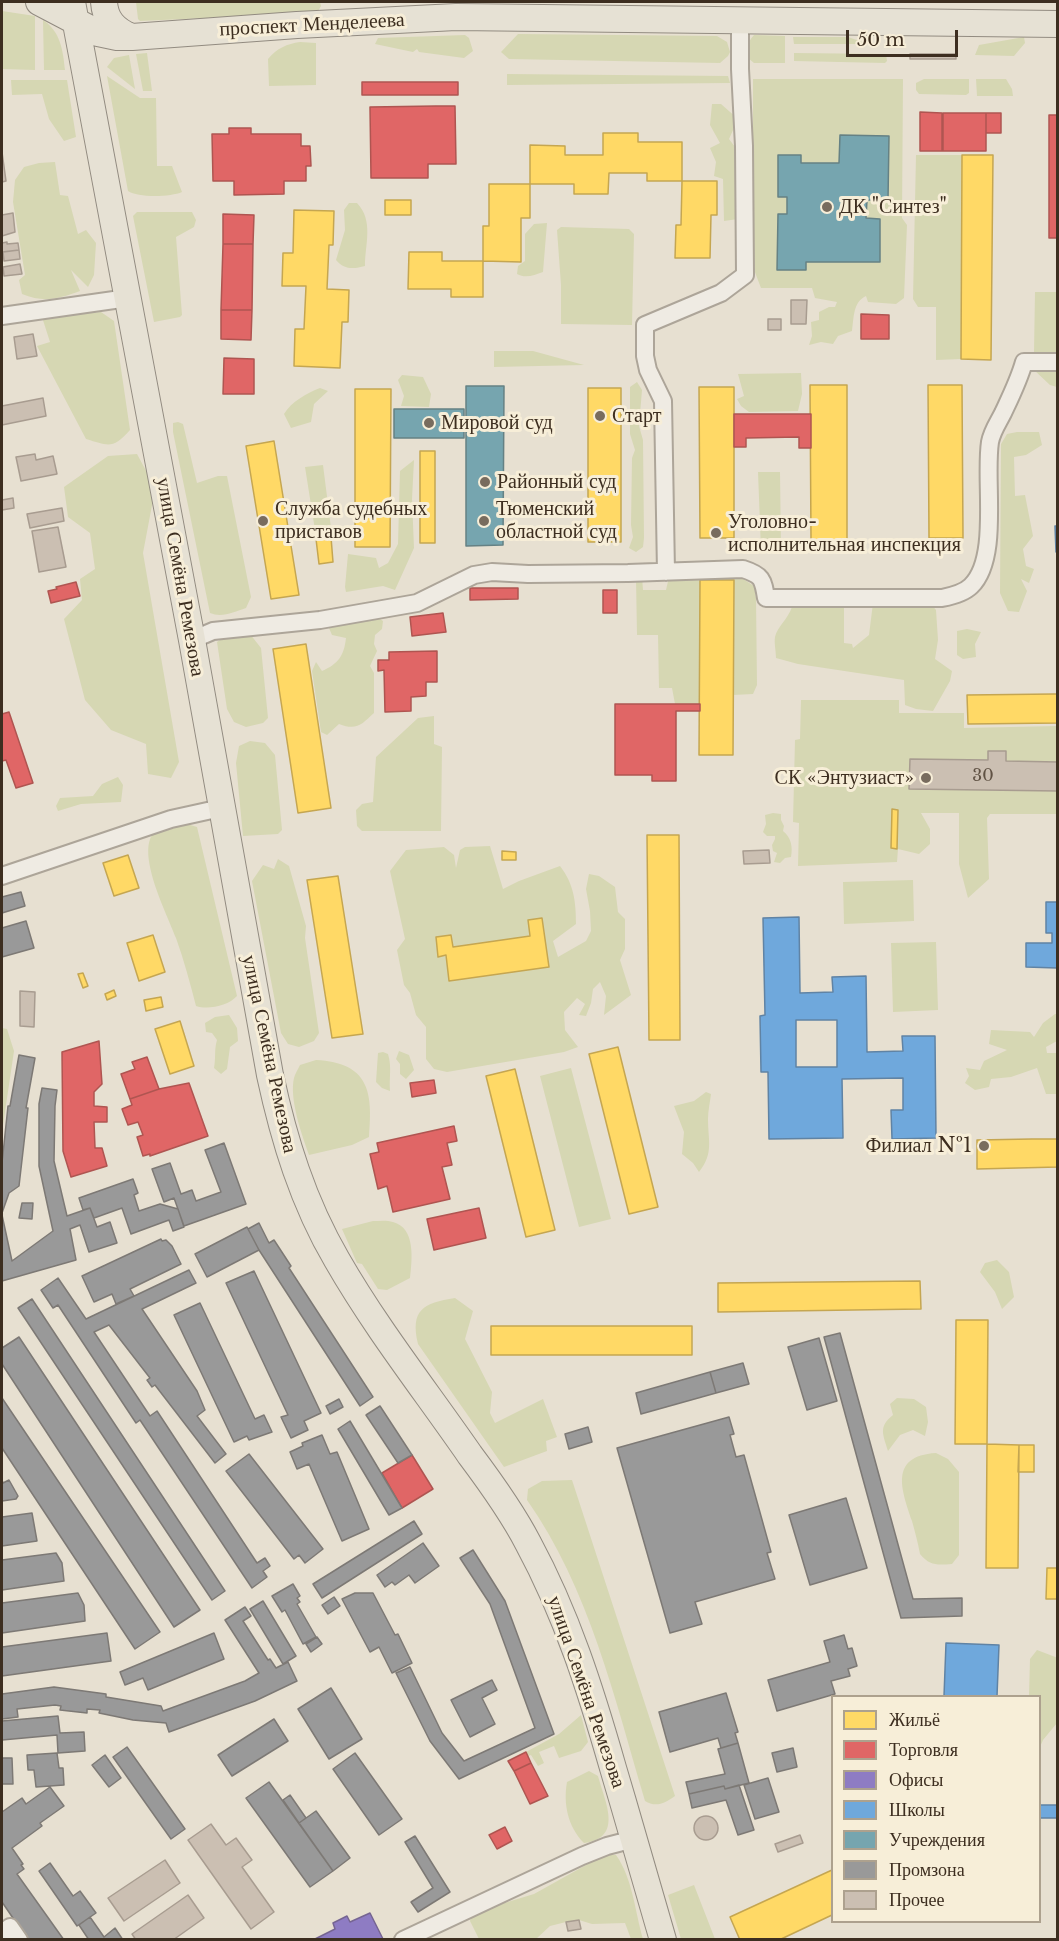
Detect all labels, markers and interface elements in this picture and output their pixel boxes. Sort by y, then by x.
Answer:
street label: проспект Менделеева [219,8,405,42]
scale bar [849,18,962,56]
text: 50 m [857,29,905,51]
place label: ДК "Синтез" [839,195,947,219]
marker: ДК "Синтез" [820,200,834,214]
place label: Старт [612,404,661,428]
marker: Старт [593,409,607,423]
place label: Мировой суд [441,411,553,435]
marker: Мировой суд [422,416,436,430]
place label: Районный суд [497,470,617,494]
marker: Районный суд [478,475,492,489]
street label: улица Семёна Ремезова [151,476,209,678]
place label: Служба судебных приставов [275,497,427,544]
place label: Тюменский областной суд [496,497,617,544]
place label: Уголовно- исполнительная инспекция [728,510,961,557]
marker: Служба судебных приставов [256,514,270,528]
marker: Тюменский областной суд [477,514,491,528]
marker: Уголовно- исполнительная инспекция [709,526,723,540]
place label: СК «Энтузиаст» [775,766,914,790]
house number: 30 [972,766,994,786]
marker: СК «Энтузиаст» [919,771,933,785]
street label: улица Семёна Ремезова [236,953,302,1155]
place label: Филиал №1 [865,1134,972,1158]
marker: Филиал №1 [977,1139,991,1153]
street label: улица Семёна Ремезова [542,1593,630,1791]
legend [831,1695,1041,1923]
text: Жильё [889,1709,940,1731]
text: Торговля [889,1739,958,1761]
text: Офисы [889,1769,943,1791]
text: Школы [889,1799,945,1821]
text: Учреждения [889,1829,985,1851]
text: Промзона [889,1859,965,1881]
text: Прочее [889,1889,945,1911]

